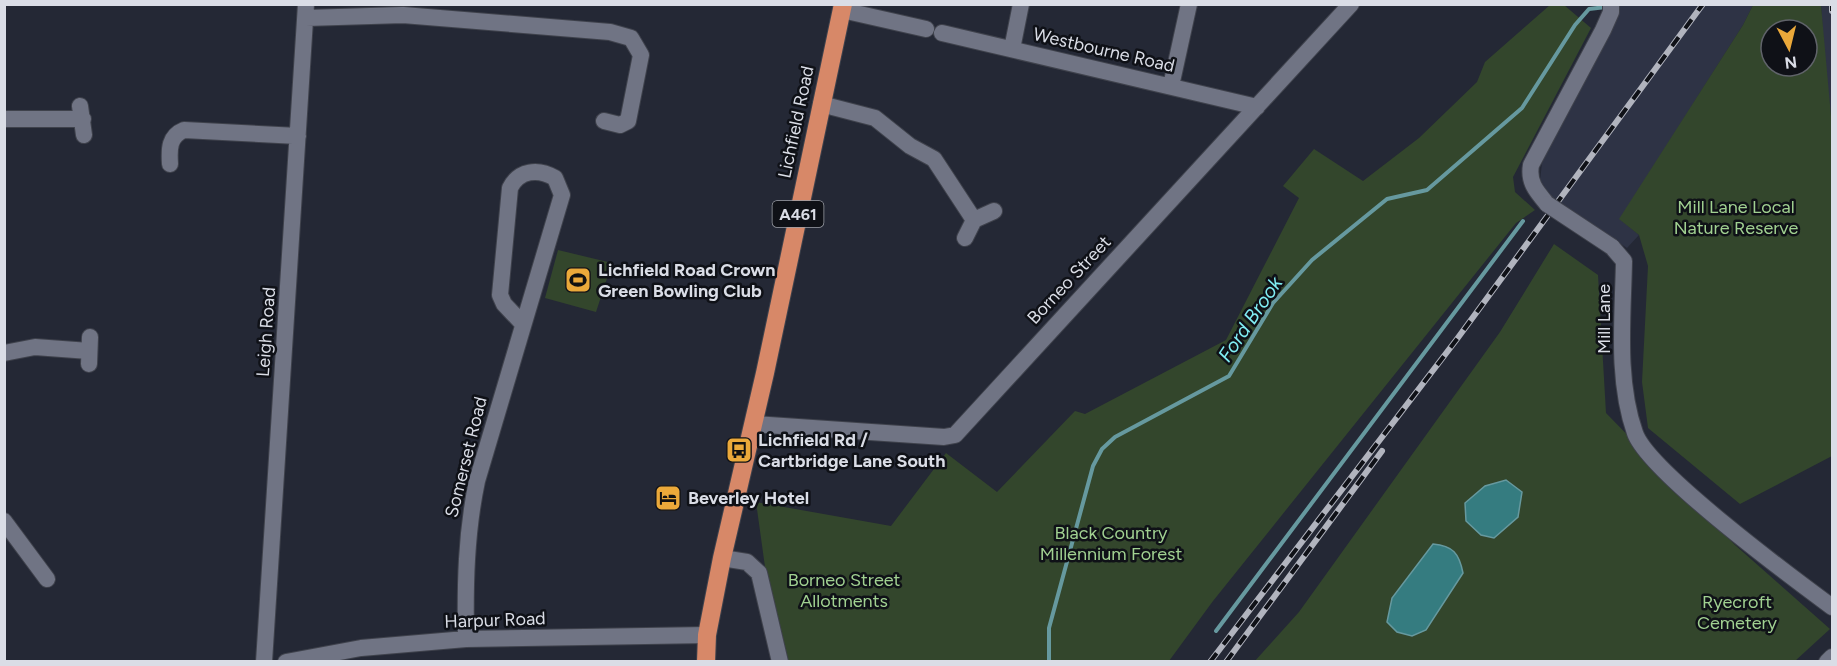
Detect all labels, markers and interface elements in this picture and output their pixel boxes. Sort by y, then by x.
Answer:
north arrow [1759,18,1819,78]
street label: Westbourne Road [1031,23,1177,77]
text: N [1783,52,1798,73]
street label: Lichfield Road [773,64,819,180]
park label: Mill Lane Local Nature Reserve [1674,196,1799,239]
road number: A461 [772,201,824,227]
street label: Borneo Street [1023,231,1116,329]
place label: Lichfield Road Crown Green Bowling Club [598,259,776,302]
sports icon: Lichfield Road Crown Green Bowling Club [563,265,593,295]
water label: Ford Brook [1213,271,1288,366]
street label: Mill Lane [1593,284,1615,354]
street label: Leigh Road [252,286,280,378]
street label: Somerset Road [440,394,492,520]
place label: Lichfield Rd / Cartbridge Lane South [758,429,946,472]
bus stop icon: Lichfield Rd / Cartbridge Lane South [724,435,754,465]
hotel icon: Beverley Hotel [653,483,683,513]
place label: Beverley Hotel [688,487,809,509]
park label: Black Country Millennium Forest [1040,522,1182,565]
park label: Borneo Street Allotments [788,569,901,612]
park label: Ryecroft Cemetery [1697,591,1778,634]
street label: Harpur Road [444,607,546,633]

